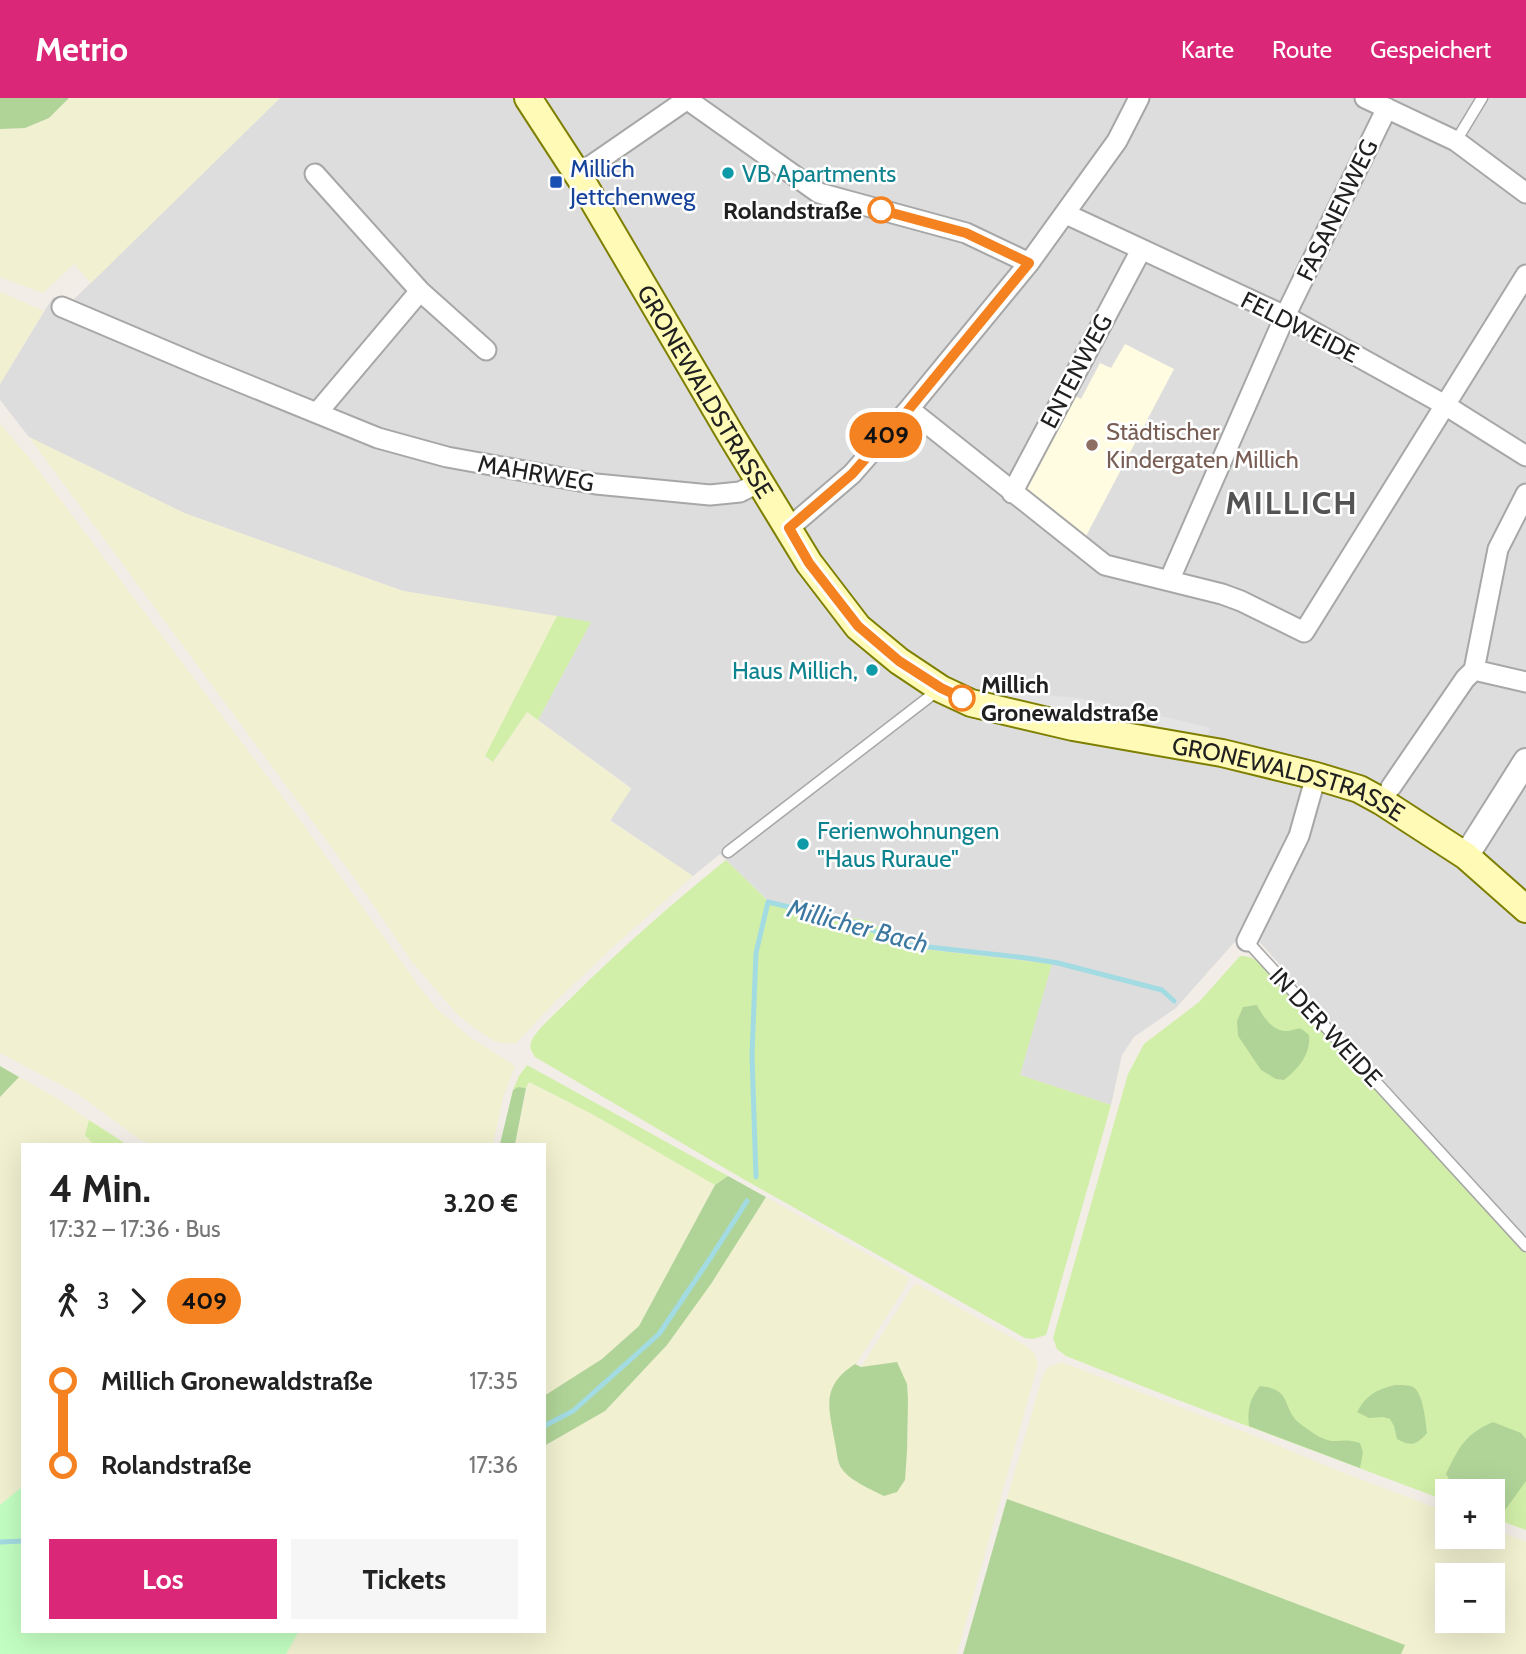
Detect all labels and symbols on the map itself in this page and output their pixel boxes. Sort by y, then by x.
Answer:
street label: FASANENWEG [1290,135,1384,285]
place label: Millich Jettchenweg [569,154,696,211]
place label: VB Apartments [742,159,896,188]
marker: VB Apartments [720,165,736,181]
marker: Millich Jettchenweg [548,174,564,190]
place label: Rolandstraße [723,196,862,225]
marker: Rolandstraße [868,197,894,223]
street label: GRONEWALDSTRASSE [631,279,780,503]
street label: FELDWEIDE [1236,285,1364,369]
street label: ENTENWEG [1034,309,1118,433]
line badge: 409 [846,412,926,458]
place label: Städtischer Kindergaten Millich [1106,417,1299,474]
marker: Städtischer Kindergaten Millich [1084,437,1100,453]
street label: MAHRWEG [476,449,596,497]
district label: MILLICH [1225,483,1359,522]
place label: Haus Millich, [732,656,858,685]
marker: Haus Millich, [864,662,880,678]
place label: Millich Gronewaldstraße [981,670,1158,727]
marker: Millich Gronewaldstraße [949,685,975,711]
street label: GRONEWALDSTRASSE [1170,730,1411,827]
place label: Ferienwohnungen "Haus Ruraue" [817,816,1000,873]
marker: Ferienwohnungen "Haus Ruraue" [795,836,811,852]
water label: Millicher Bach [783,892,932,960]
street label: IN DER WEIDE [1264,962,1388,1092]

